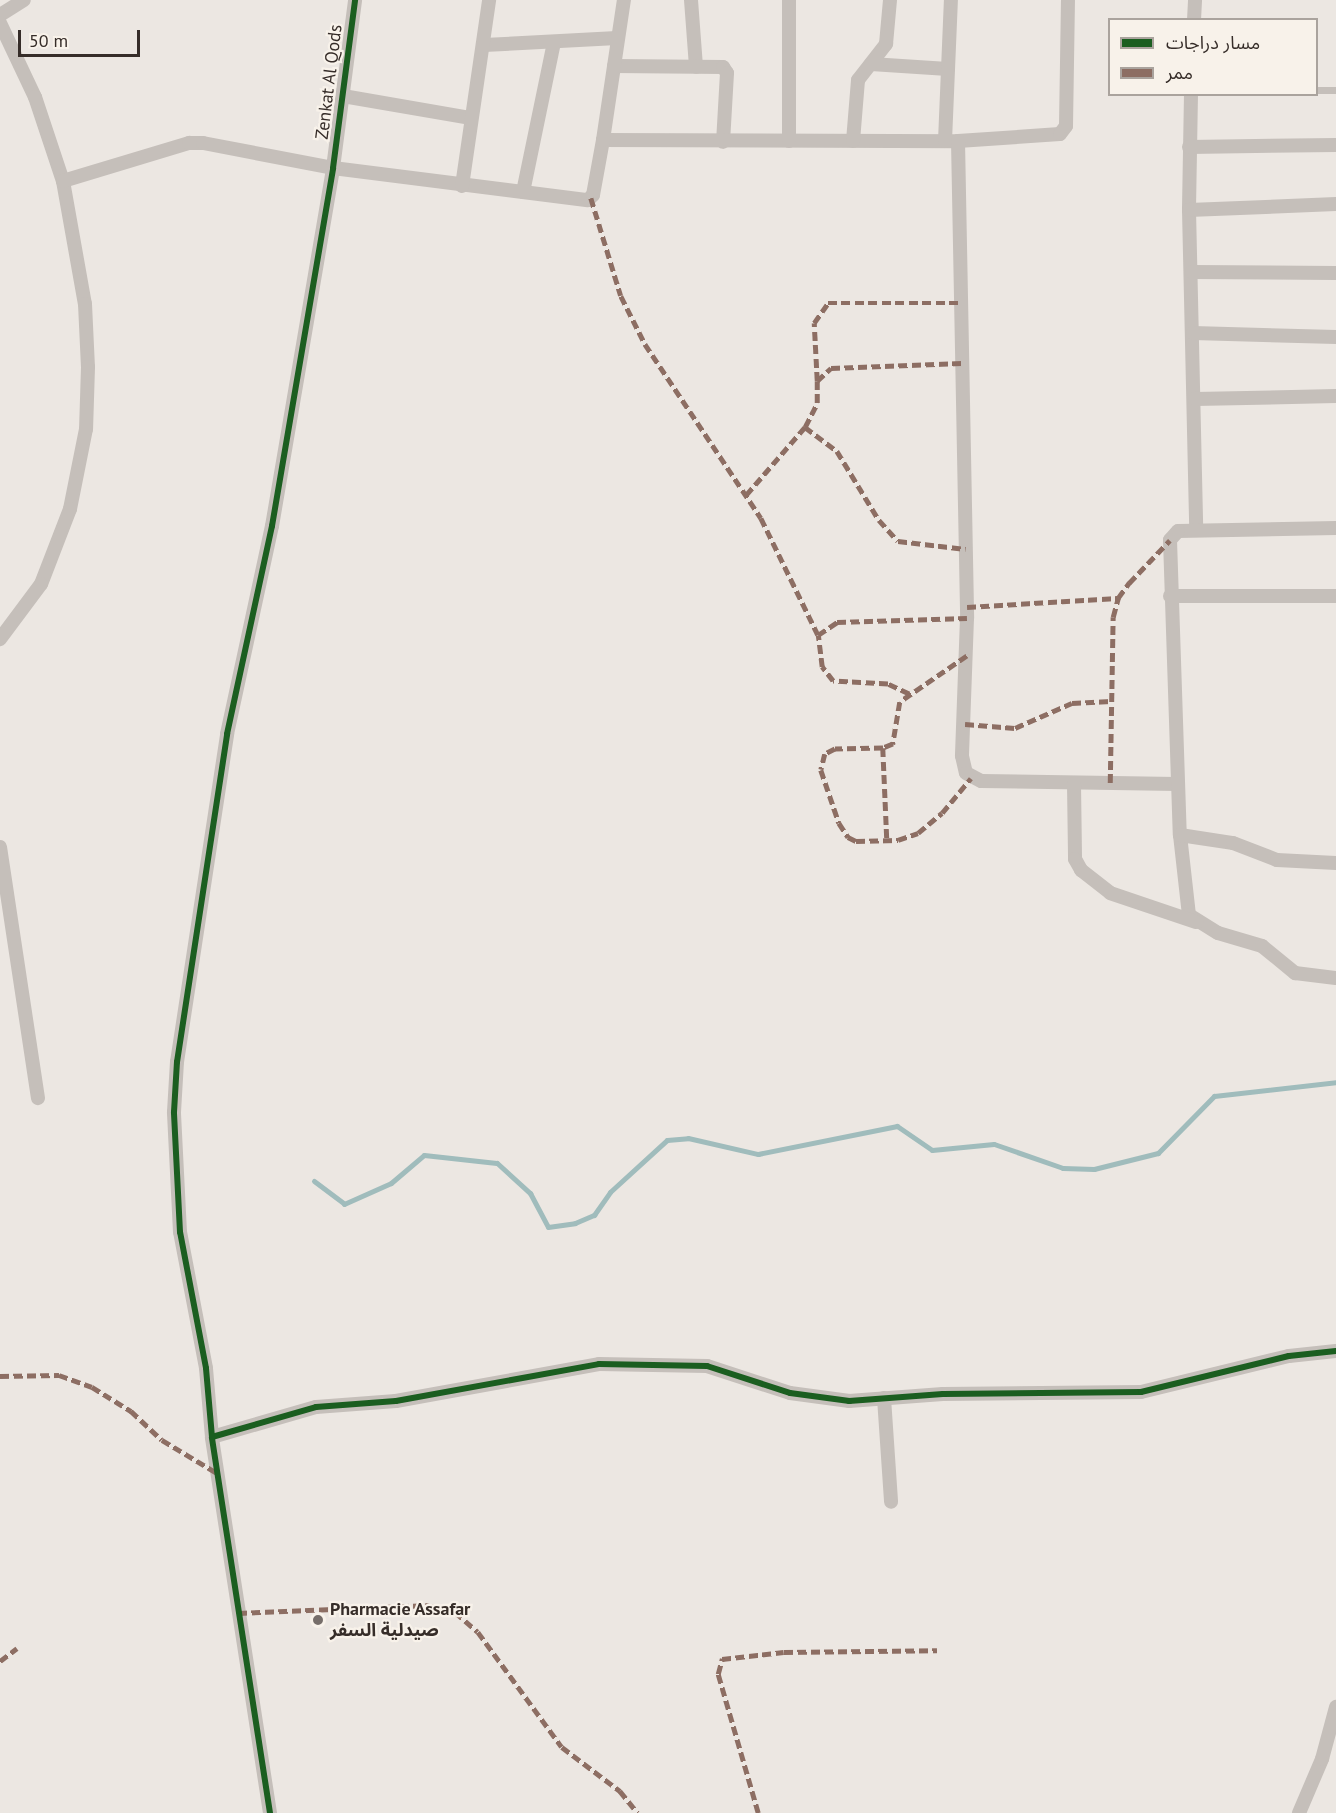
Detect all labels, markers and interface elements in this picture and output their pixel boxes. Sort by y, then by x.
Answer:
scale bar [21,18,142,56]
legend [1108,18,1318,96]
street label: Zenkat Al Qods [311,23,347,141]
text: 50 m [29,29,68,52]
text: مسار دراجات [1166,31,1260,54]
text: ممر [1166,61,1193,84]
place label: Pharmacie Assafar صيدلية السفر [330,1599,471,1642]
marker: Pharmacie Assafar صيدلية السفر [311,1613,325,1627]

